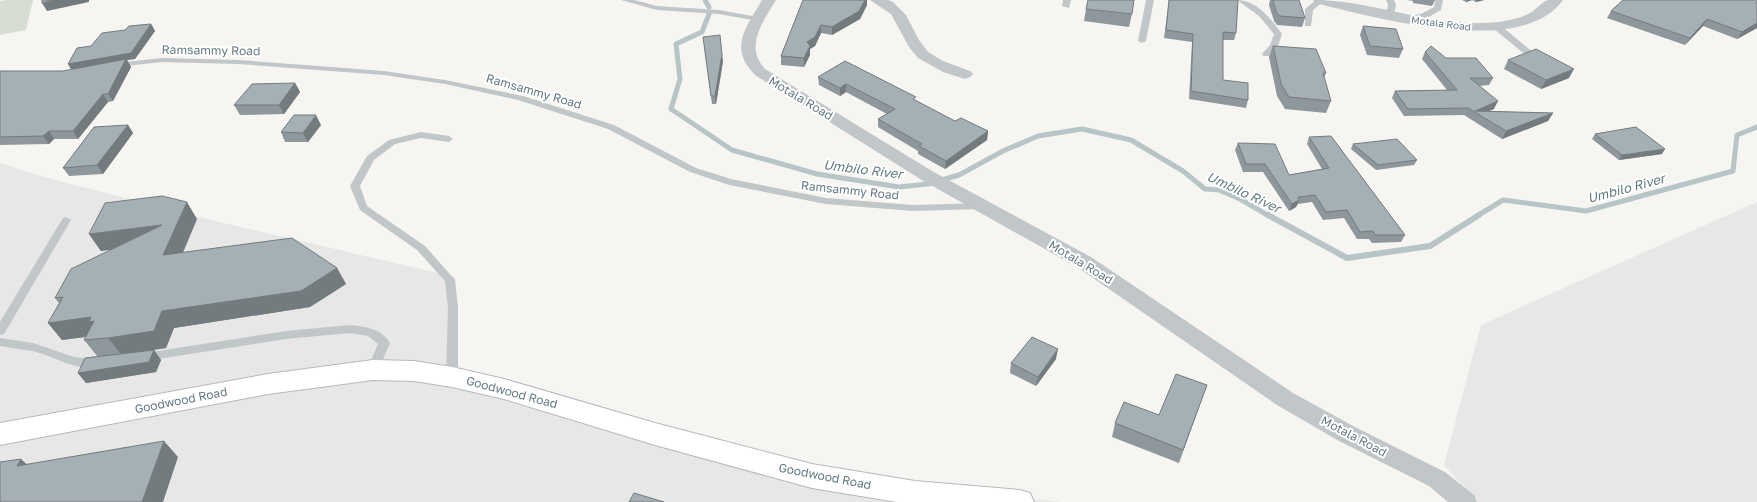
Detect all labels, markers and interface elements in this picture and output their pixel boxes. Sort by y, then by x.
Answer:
street label: Motala Road [1410,13,1472,33]
street label: Ramsammy Road [162,42,260,58]
street label: Ramsammy Road [484,70,584,112]
street label: Motala Road [766,73,836,123]
water label: Umbilo River [823,156,905,182]
water label: Umbilo River [1205,168,1285,217]
water label: Umbilo River [1586,169,1668,206]
street label: Ramsammy Road [800,177,900,203]
street label: Motala Road [1046,237,1116,287]
street label: Goodwood Road [465,373,559,411]
street label: Goodwood Road [133,384,229,416]
street label: Motala Road [1319,412,1389,460]
street label: Goodwood Road [777,460,873,492]

